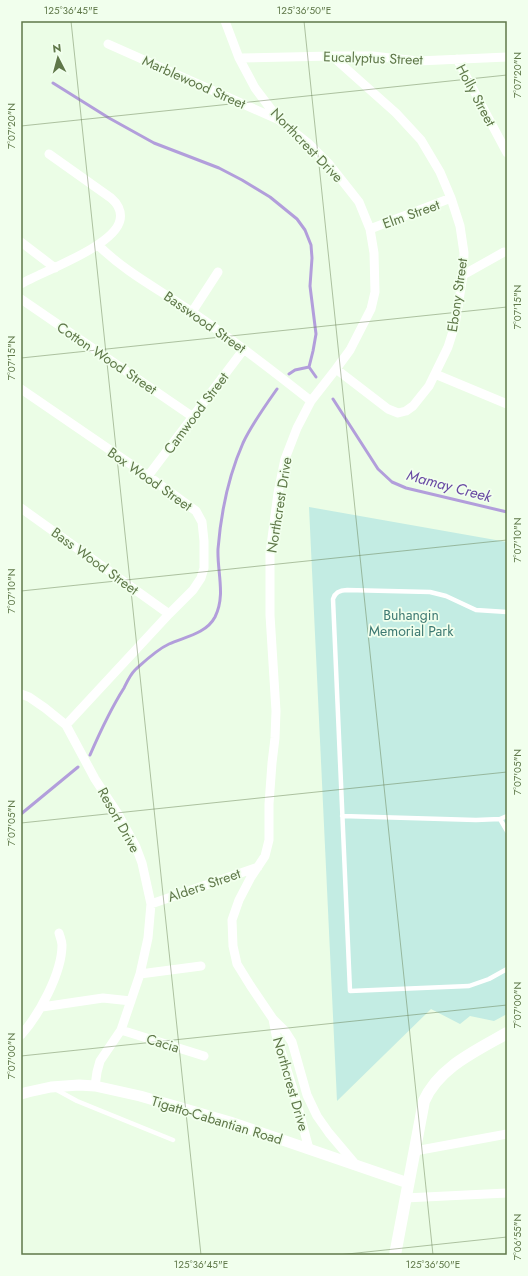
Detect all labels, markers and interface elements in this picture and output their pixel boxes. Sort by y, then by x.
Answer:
text: 125°36'45"E [44,3,98,18]
text: 125°36'50"E [277,3,331,18]
north arrow [38,38,78,78]
text: N [52,40,62,56]
street label: Eucalyptus Street [323,46,424,70]
street label: Marblewood Street [139,50,249,114]
text: 7°07'20"N [510,52,525,98]
street label: Holly Street [451,60,501,130]
text: 7°07'20"N [4,103,19,149]
street label: Northcrest Drive [266,103,348,187]
street label: Elm Street [380,194,443,234]
street label: Ebony Street [442,256,472,333]
text: 7°07'15"N [510,285,525,329]
street label: Basswood Street [160,286,251,358]
street label: Cotton Wood Street [53,317,162,399]
text: 7°07'15"N [4,336,19,380]
street label: Camwood Street [159,368,234,458]
street label: Box Wood Street [104,442,197,516]
street label: Northcrest Drive [262,456,296,554]
water label: Mamay Creek [404,464,494,508]
text: 7°07'10"N [510,517,525,563]
street label: Bass Wood Street [47,522,143,600]
text: 7°07'10"N [4,568,19,614]
park label: Buhangin Memorial Park [369,605,454,641]
text: 7°07'05"N [510,749,525,795]
street label: Resort Drive [93,784,145,856]
text: 7°07'05"N [4,800,19,846]
street label: Alders Street [165,863,244,907]
text: 7°07'00"N [510,982,525,1028]
street label: Cacia [144,1029,182,1057]
text: 7°07'00"N [4,1033,19,1079]
street label: Northcrest Drive [268,1035,314,1133]
street label: Tigatto-Cabantian Road [149,1091,285,1149]
text: 7°06'55"N [510,1214,525,1260]
text: 125°36'45"E [174,1257,228,1272]
text: 125°36'50"E [406,1257,460,1272]

